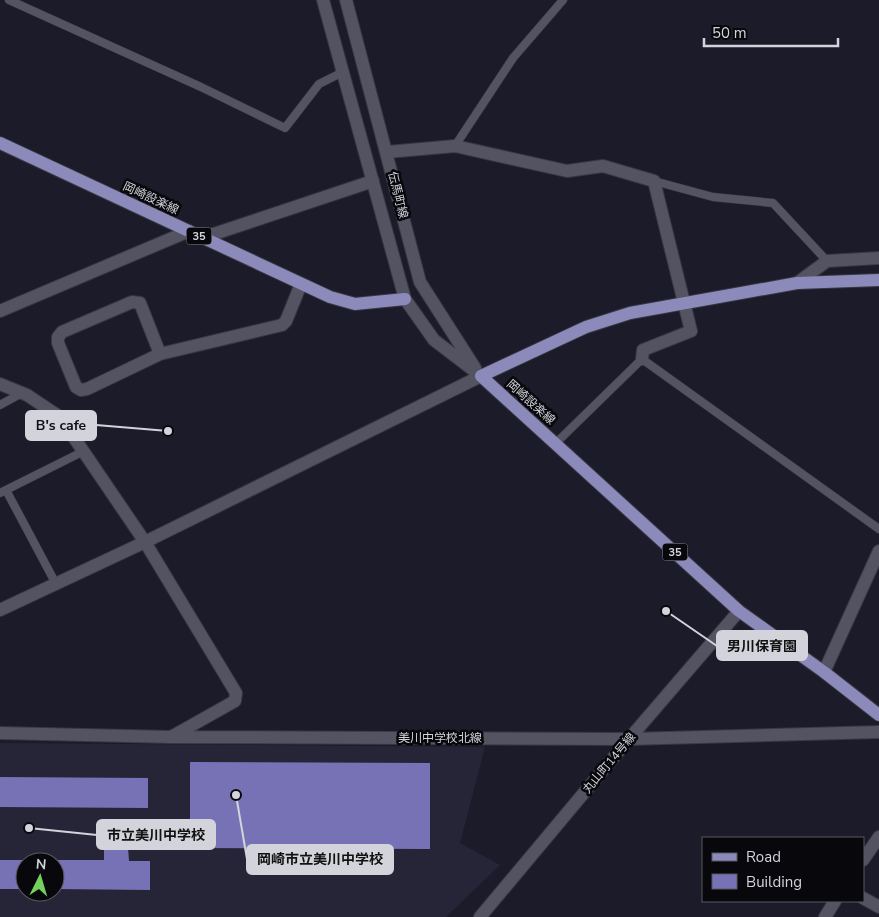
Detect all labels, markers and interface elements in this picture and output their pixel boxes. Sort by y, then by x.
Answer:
scale bar [704,15,838,47]
text: 50 m [712,23,747,43]
street label: 伝馬町線 [384,170,412,220]
street label: 岡崎設楽線 [120,178,182,218]
road number: 35 [186,228,212,245]
street label: 岡崎設楽線 [503,376,559,428]
callout: B's cafe [26,411,96,440]
text: B's cafe [36,416,87,435]
road number: 35 [662,544,688,560]
callout: 男川保育園 [717,631,807,660]
text: 男川保育園 [727,637,797,656]
street label: 丸山町14号線 [579,729,639,797]
street label: 美川中学校北線 [398,730,482,746]
callout: 市立美川中学校 [97,820,215,849]
text: 市立美川中学校 [107,826,205,845]
legend [702,837,864,902]
callout: 岡崎市立美川中学校 [247,845,393,874]
text: Road [746,847,781,867]
text: 岡崎市立美川中学校 [257,850,383,869]
north arrow [15,852,65,902]
text: N [35,855,47,874]
text: Building [746,872,802,892]

